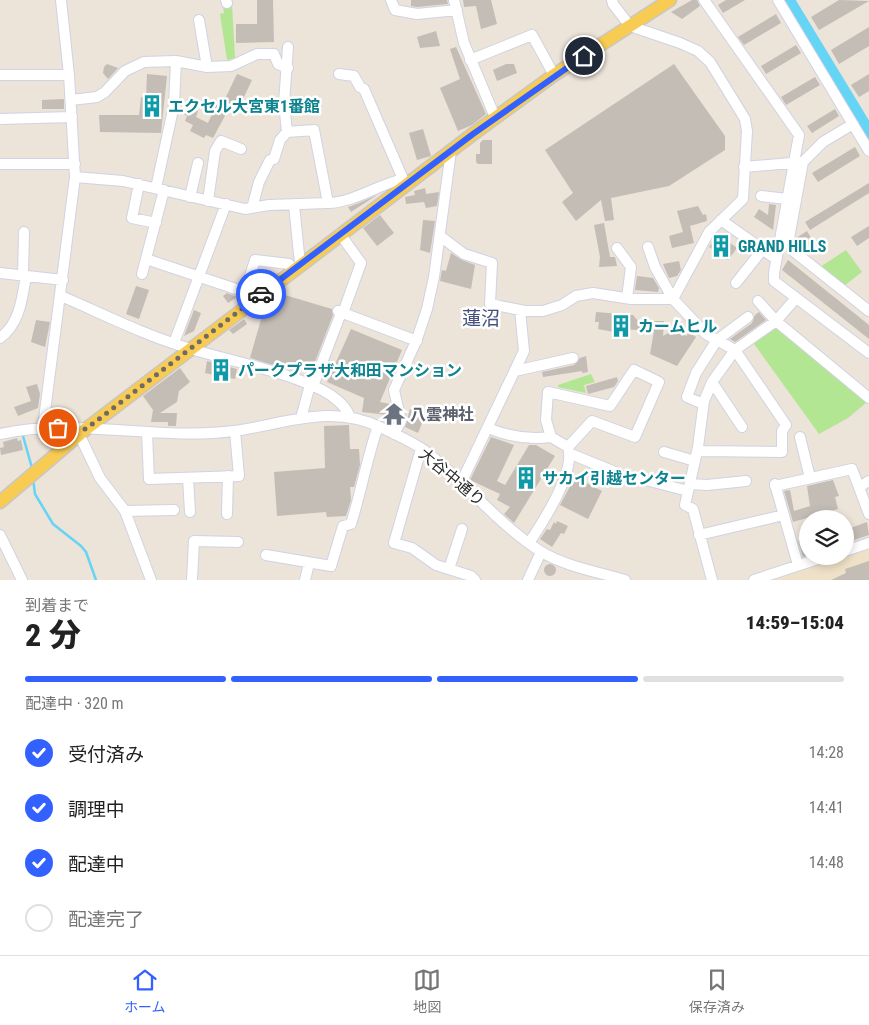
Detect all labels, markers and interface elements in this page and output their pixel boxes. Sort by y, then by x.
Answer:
pin [563,35,605,77]
icon: home [570,42,598,70]
building icon: エクセル大宮東1番館 [139,93,165,119]
place label: エクセル大宮東1番館 [168,97,320,116]
building icon: GRAND HILLS [708,233,734,259]
place label: GRAND HILLS [738,237,827,256]
courier [236,269,286,319]
icon: car [247,280,275,308]
district label: 蓮沼 [462,307,500,330]
building icon: カームヒル [608,313,634,339]
place label: カームヒル [638,317,718,336]
building icon: パークプラザ大和田マンション [208,357,234,383]
place label: パークプラザ大和田マンション [238,361,462,380]
temple icon: 八雲神社 [381,401,407,427]
place label: 八雲神社 [410,405,474,424]
pin [37,407,79,449]
icon: bag [44,414,72,442]
street label: 大谷中通り [415,444,489,510]
building icon: サカイ引越センター [513,465,539,491]
place label: サカイ引越センター [542,469,686,488]
map controls [799,510,854,565]
button: layers [799,510,854,565]
text: 到着まで [25,596,89,615]
text: 14:59–15:04 [746,611,844,634]
text: 2 分 [25,616,81,654]
text: 配達中 · 320 m [25,694,124,713]
icon: check [25,739,53,767]
text: 受付済み [68,743,144,766]
text: 14:28 [809,743,844,762]
icon: check [25,794,53,822]
text: 調理中 [68,798,125,821]
text: 14:41 [809,798,844,817]
icon: check [25,849,53,877]
text: 配達中 [68,853,125,876]
text: 14:48 [809,853,844,872]
text: 配達完了 [68,908,144,931]
tab: ホーム [124,966,165,1016]
tab: 地図 [413,966,441,1016]
tab: 保存済み [689,966,745,1016]

